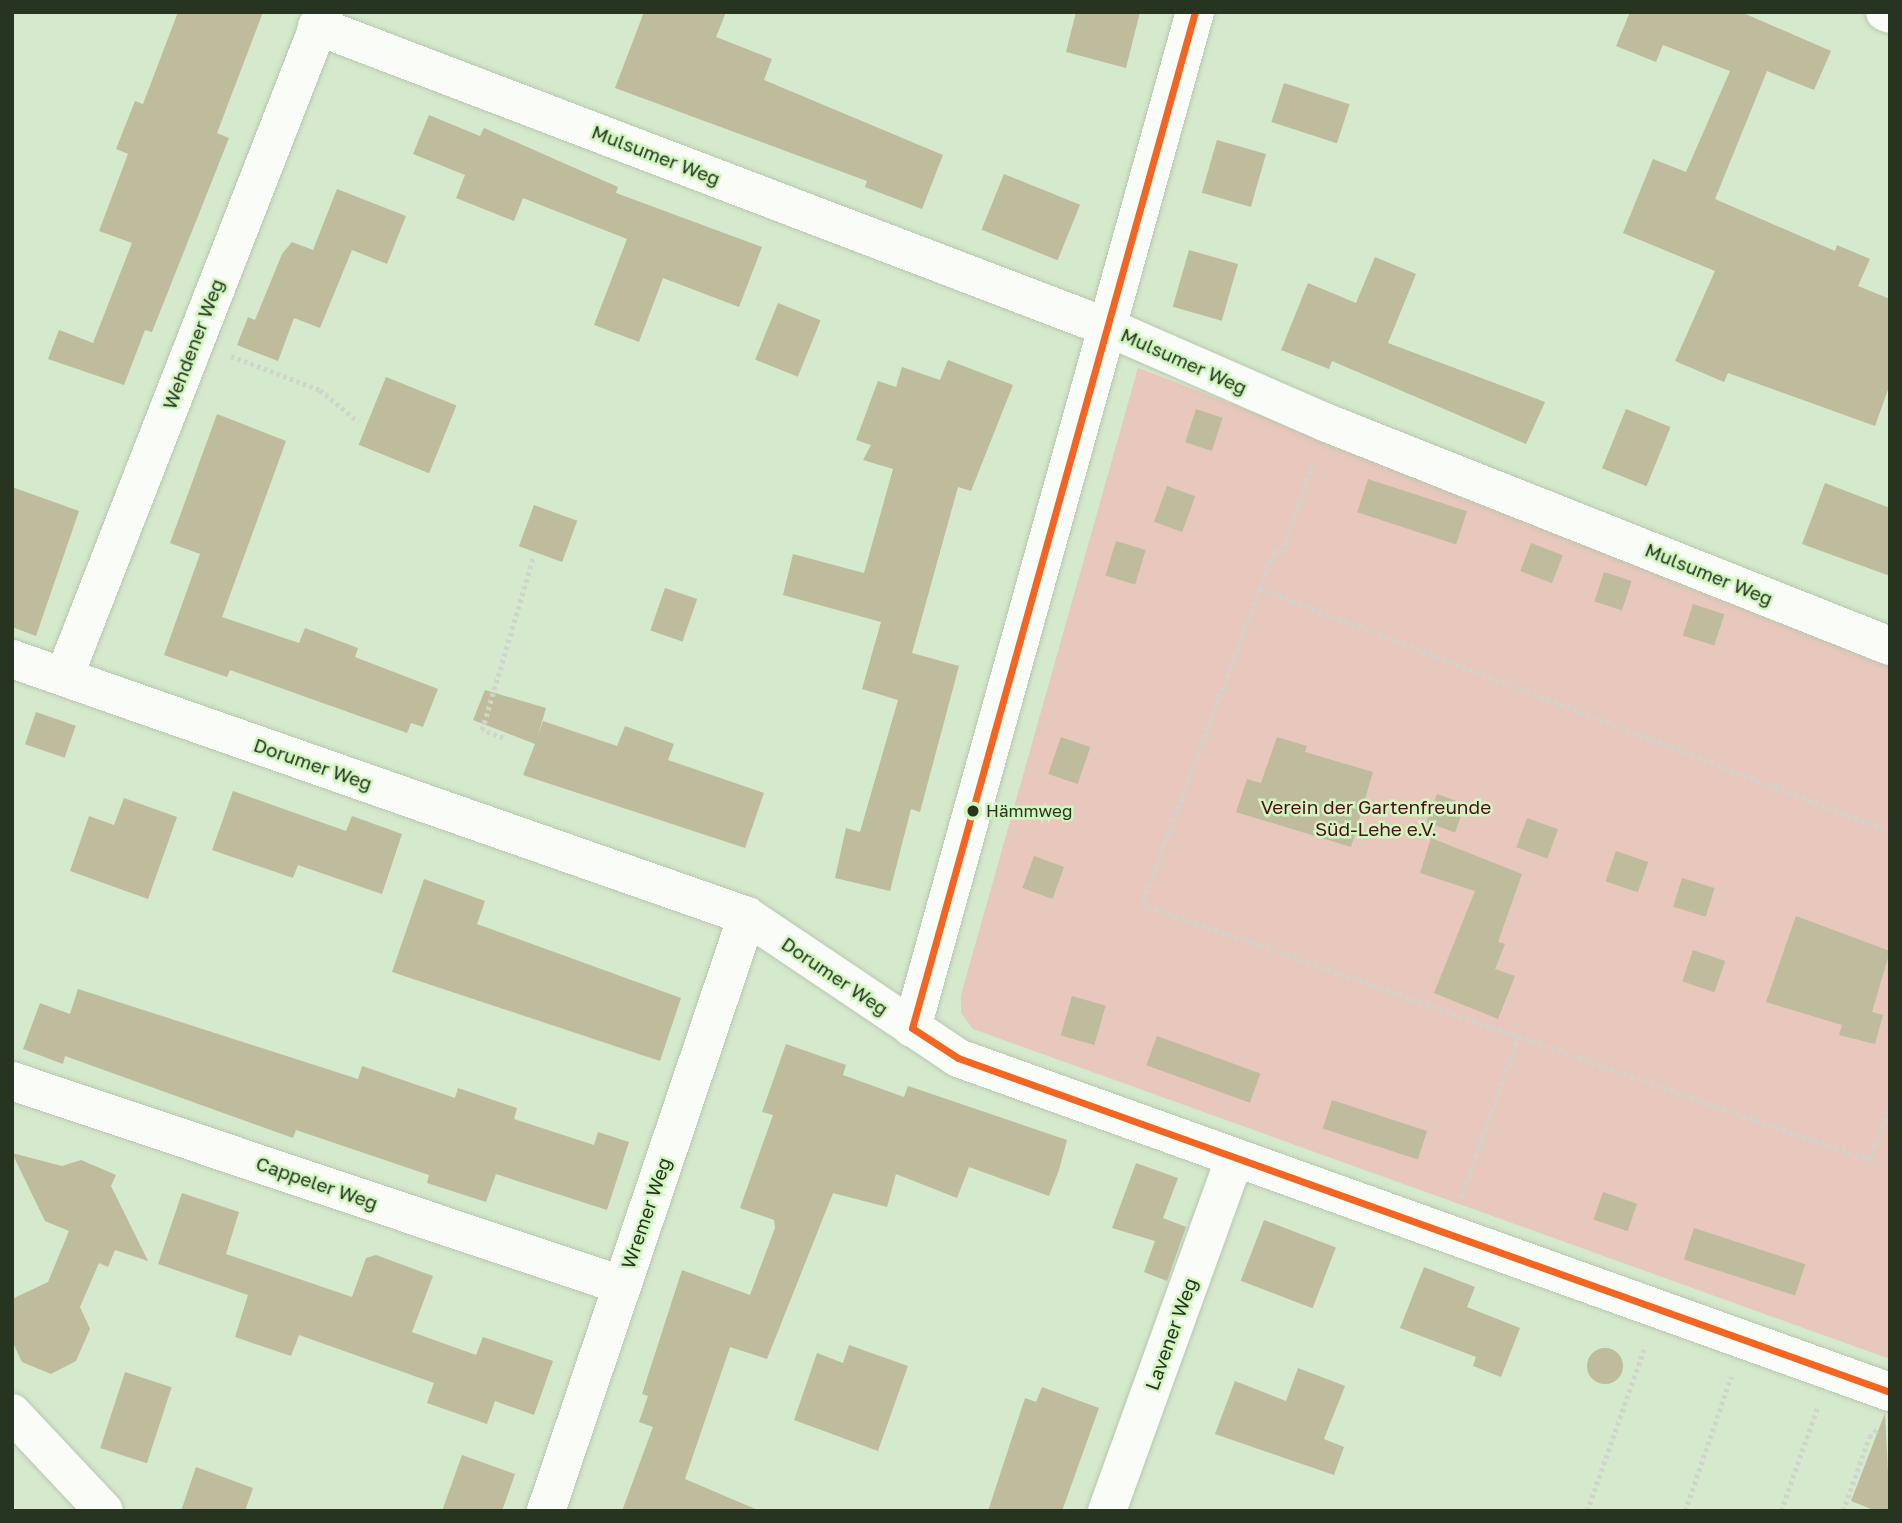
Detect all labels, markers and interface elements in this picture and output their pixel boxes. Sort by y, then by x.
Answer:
street label: Mulsumer Weg [589,120,723,190]
street label: Wehdener Weg [158,276,228,412]
street label: Mulsumer Weg [1117,323,1251,399]
street label: Mulsumer Weg [1642,538,1776,610]
street label: Dorumer Weg [251,733,375,795]
park label: Verein der Gartenfreunde Süd-Lehe e.V. [1261,796,1491,840]
place label: Hämmweg [986,801,1072,821]
marker: Hämmweg [966,804,980,818]
street label: Dorumer Weg [777,932,893,1020]
street label: Cappeler Weg [253,1151,381,1215]
street label: Wremer Weg [616,1154,676,1272]
street label: Lavener Weg [1140,1275,1202,1393]

